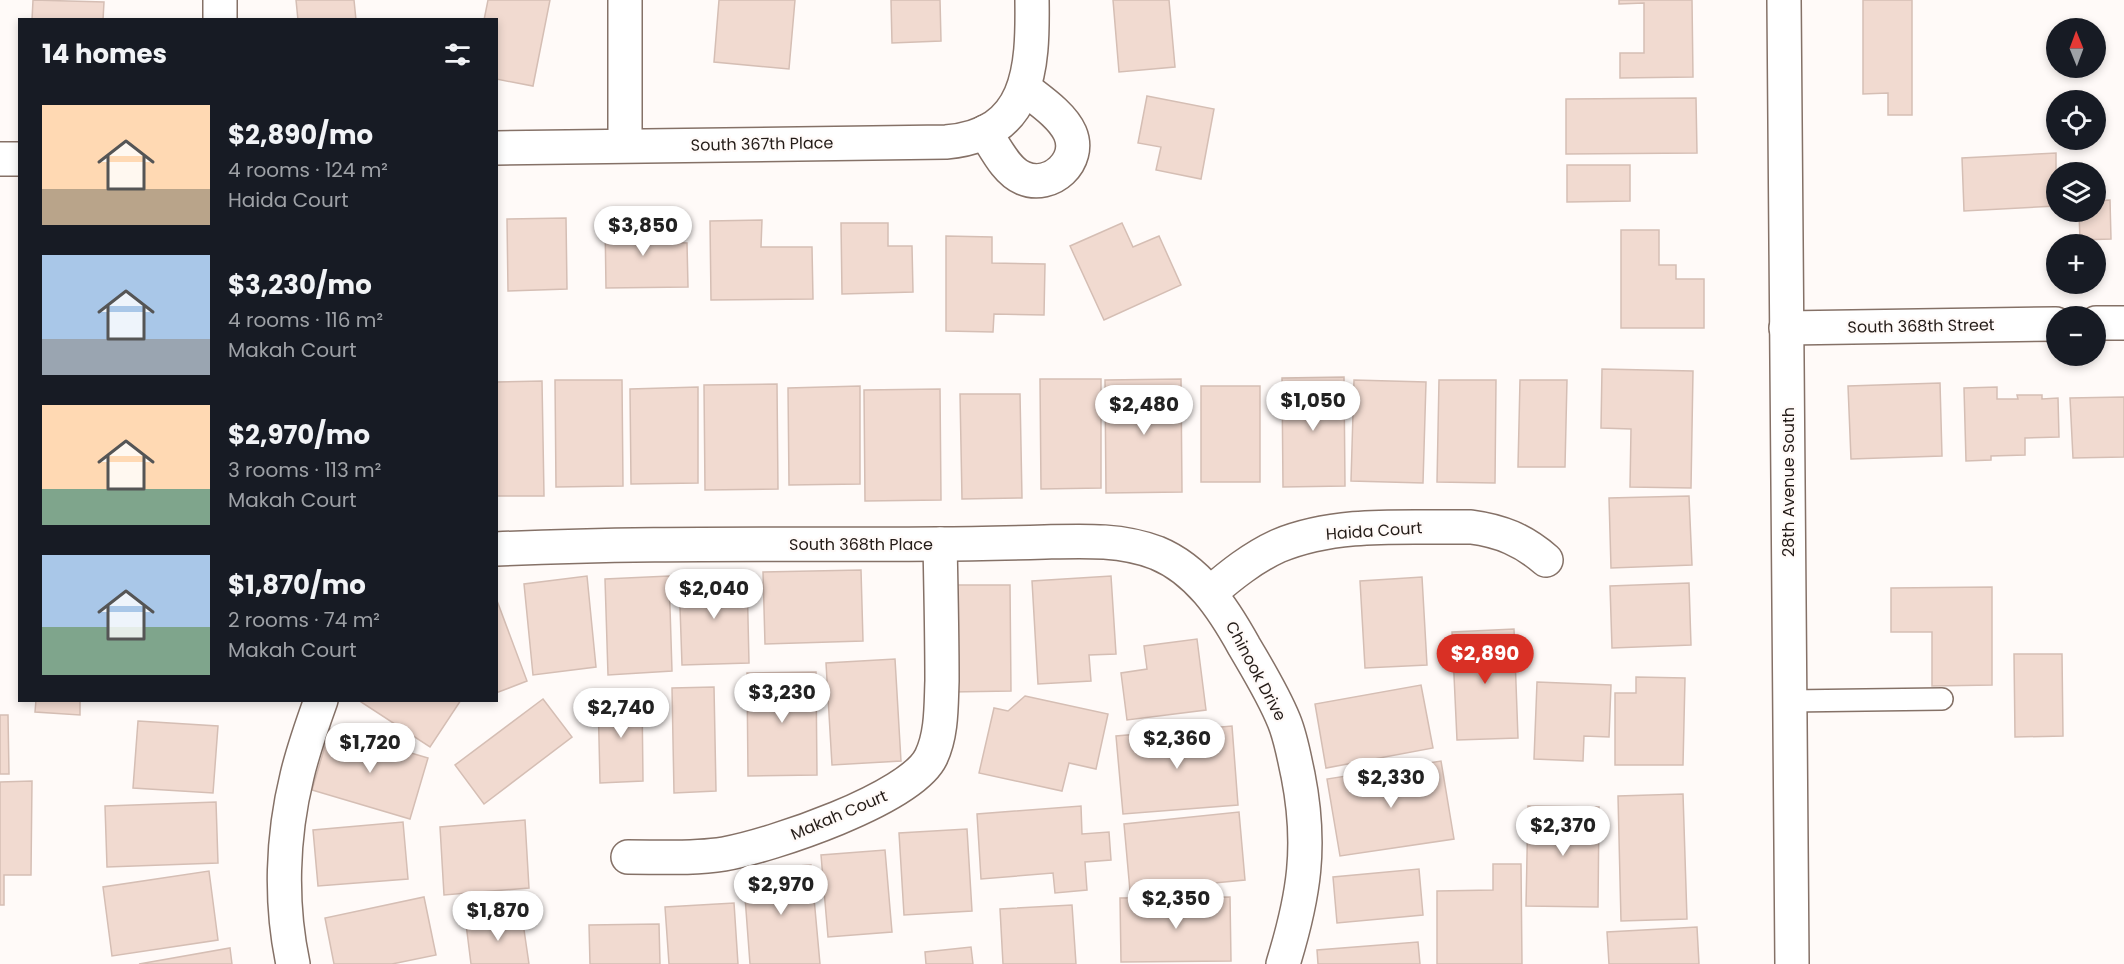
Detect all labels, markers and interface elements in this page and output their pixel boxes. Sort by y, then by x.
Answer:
north arrow [2046,18,2106,78]
map controls [2046,18,2106,366]
text: 14 homes [42,36,167,72]
icon: filters [441,38,474,71]
button: locate [2046,90,2106,150]
text: $2,890/mo [228,117,373,153]
icon: home [90,129,162,201]
street label: South 367th Place [691,131,834,157]
text: 4 rooms · 124 m² [228,156,388,184]
button: layers [2046,162,2106,222]
text: Haida Court [228,186,348,214]
pin: $3,850 [594,206,692,257]
text: $3,850 [608,211,678,239]
button: + [2046,234,2106,294]
text: $3,230/mo [228,267,372,303]
icon: home [90,279,162,351]
text: 4 rooms · 116 m² [228,306,383,334]
button: − [2046,306,2106,366]
street label: South 368th Street [1847,313,1995,339]
text: Makah Court [228,336,356,364]
pin: $1,050 [1264,381,1362,432]
pin: $2,480 [1095,385,1193,436]
text: $1,050 [1280,386,1346,414]
text: $2,480 [1109,390,1179,418]
street label: 28th Avenue South [1777,407,1800,557]
text: $2,970/mo [228,417,370,453]
icon: home [90,429,162,501]
text: 3 rooms · 113 m² [228,456,381,484]
text: Makah Court [228,486,356,514]
street label: Haida Court [1325,516,1423,546]
street label: South 368th Place [789,533,933,556]
text: $1,870/mo [228,567,366,603]
pin: $2,040 [665,569,763,620]
text: $2,040 [679,574,749,602]
icon: home [90,579,162,651]
text: 2 rooms · 74 m² [228,606,380,634]
street label: Chinook Drive [1220,617,1292,725]
pin: $2,890 [1436,634,1534,685]
text: Makah Court [228,636,356,664]
text: $2,890 [1451,639,1519,667]
pin: $3,230 [733,673,831,724]
text: $3,230 [748,678,816,706]
pin: $2,740 [572,688,670,739]
text: $2,740 [587,693,655,721]
pin: $2,360 [1128,719,1226,770]
pin: $1,720 [321,723,419,774]
text: $2,360 [1143,724,1211,752]
text: $1,720 [339,728,401,756]
pin: $2,330 [1342,758,1440,809]
text: $2,330 [1357,763,1425,791]
street label: Makah Court [787,784,891,846]
pin: $2,370 [1514,806,1612,857]
text: $2,370 [1530,811,1596,839]
pin: $2,970 [732,865,830,916]
text: $2,970 [748,870,814,898]
pin: $2,350 [1127,879,1225,930]
text: $2,350 [1142,884,1210,912]
pin: $1,870 [449,891,547,942]
text: $1,870 [466,896,530,924]

